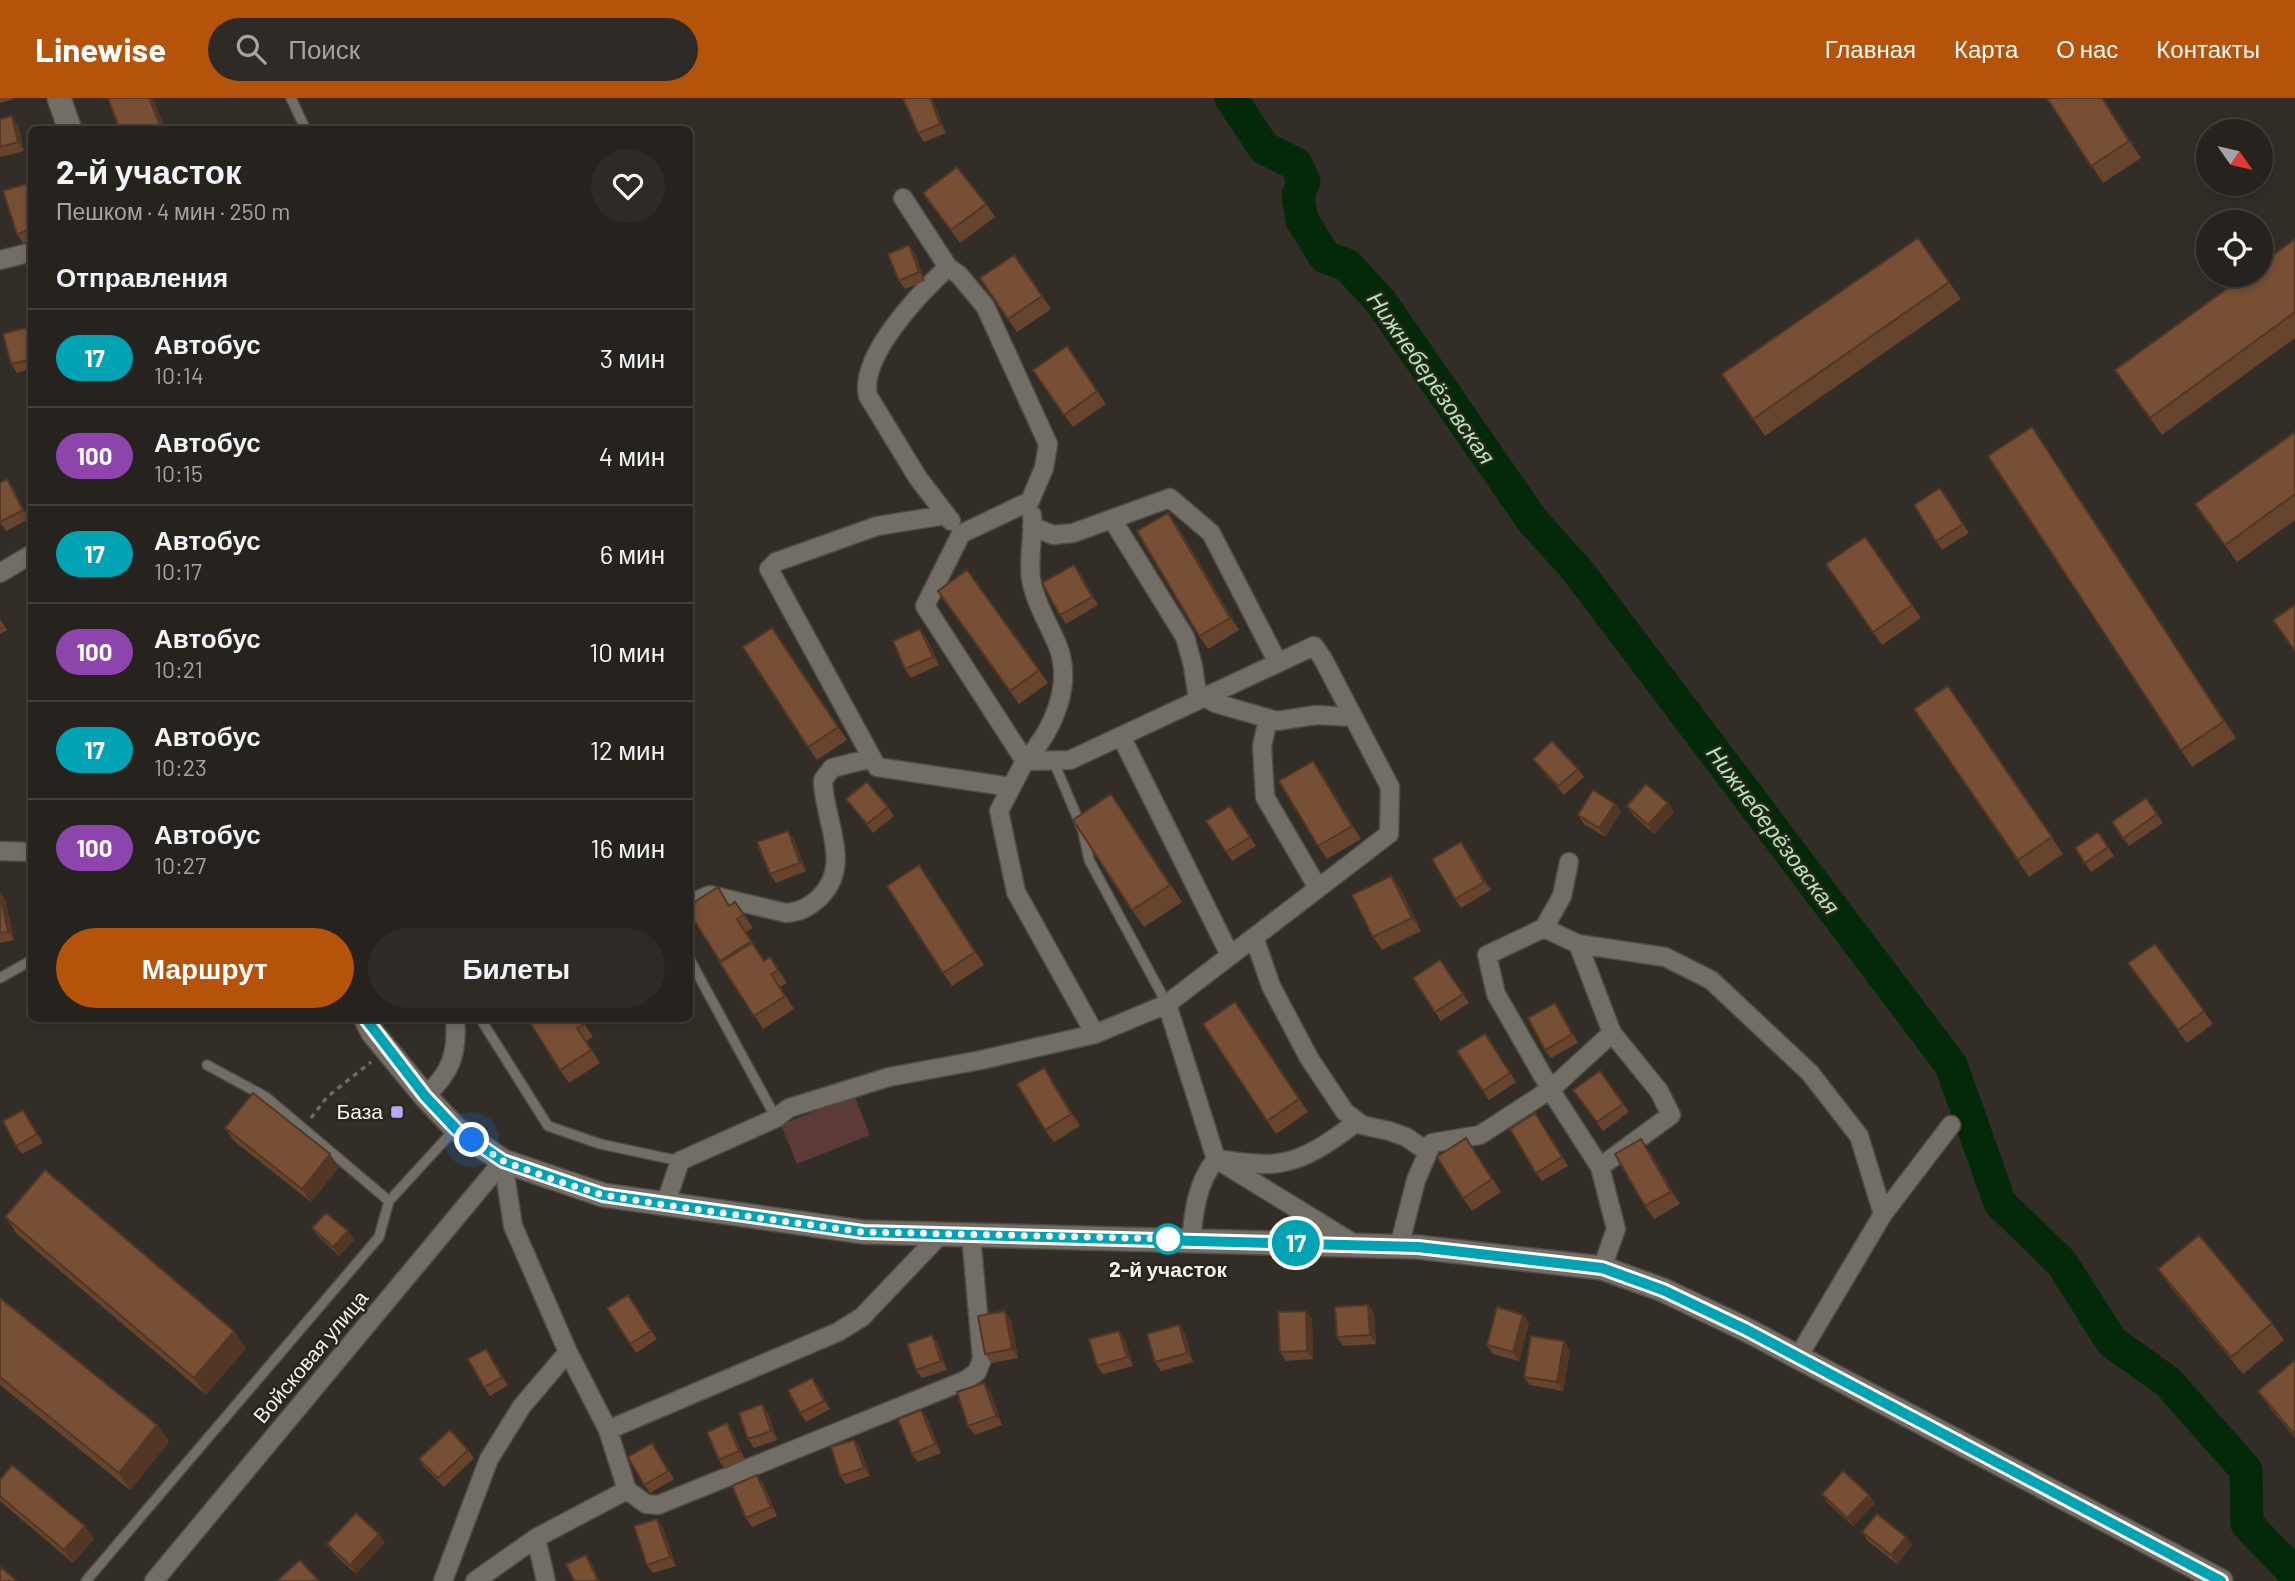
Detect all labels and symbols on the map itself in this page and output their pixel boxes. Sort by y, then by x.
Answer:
north arrow [2196,119,2273,196]
water label: Нижнеберёзовская [1362,286,1502,469]
water label: Нижнеберёзовская [1701,739,1846,919]
place label: База [336,1098,383,1123]
marker: База [389,1104,405,1120]
your location [454,1122,489,1157]
line badge: 17 [1264,1220,1328,1266]
marker: 2-й участок [1153,1224,1183,1254]
place label: 2-й участок [1109,1256,1228,1281]
street label: Войсковая улица [247,1285,373,1427]

